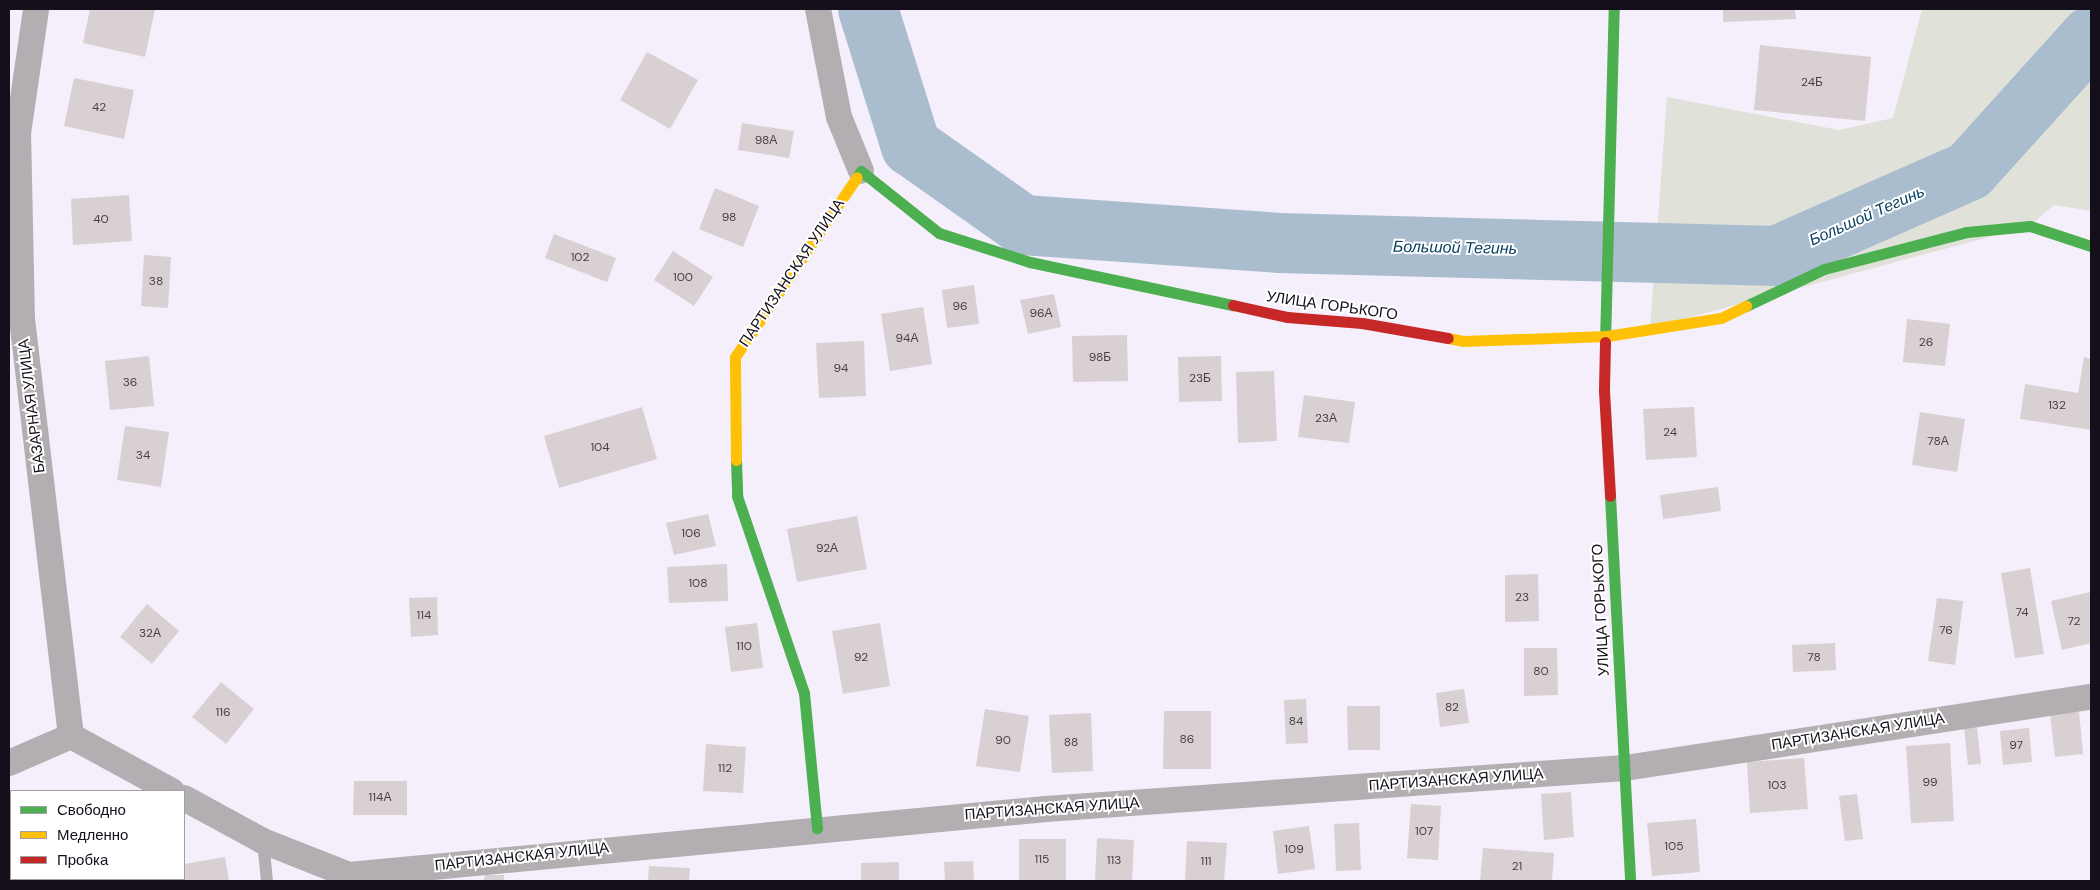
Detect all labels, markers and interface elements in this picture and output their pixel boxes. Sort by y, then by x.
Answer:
house number: 24Б [1801,76,1823,90]
house number: 42 [92,101,106,115]
house number: 98А [755,134,777,148]
water label: Большой Тегинь [1806,182,1928,250]
street label: ПАРТИЗАНСКАЯ УЛИЦА [736,195,848,351]
house number: 98 [722,211,736,225]
house number: 40 [93,213,109,227]
water label: Большой Тегинь [1393,237,1517,259]
house number: 102 [571,251,589,265]
house number: 100 [673,271,693,285]
house number: 38 [149,275,163,289]
street label: УЛИЦА ГОРЬКОГО [1265,288,1399,324]
house number: 96 [952,300,968,314]
house number: 96А [1029,307,1053,321]
house number: 94А [896,332,918,346]
house number: 26 [1919,336,1933,350]
street label: БАЗАРНАЯ УЛИЦА [15,338,49,474]
house number: 98Б [1089,351,1111,365]
house number: 94 [834,362,848,376]
house number: 23Б [1189,372,1211,386]
house number: 36 [123,376,137,390]
house number: 132 [2048,399,2066,413]
house number: 23А [1315,412,1337,426]
house number: 24 [1663,426,1677,440]
house number: 78А [1927,435,1949,449]
house number: 104 [590,441,610,455]
house number: 34 [136,449,150,463]
house number: 106 [681,527,701,541]
house number: 92А [816,542,838,556]
street label: УЛИЦА ГОРЬКОГО [1589,543,1613,677]
house number: 108 [688,577,708,591]
house number: 23 [1515,591,1529,605]
house number: 74 [2016,606,2028,620]
house number: 114 [417,609,431,623]
house number: 72 [2067,615,2081,629]
house number: 76 [1939,624,1953,638]
house number: 32А [139,627,161,641]
house number: 110 [736,640,752,654]
house number: 92 [854,651,868,665]
house number: 78 [1807,651,1821,665]
house number: 80 [1533,665,1549,679]
house number: 82 [1445,701,1459,715]
house number: 116 [215,706,231,720]
street label: ПАРТИЗАНСКАЯ УЛИЦА [1770,709,1946,755]
house number: 84 [1289,715,1303,729]
house number: 86 [1180,733,1194,747]
house number: 90 [995,734,1011,748]
house number: 88 [1064,736,1078,750]
house number: 97 [2009,739,2023,753]
house number: 112 [718,762,732,776]
street label: ПАРТИЗАНСКАЯ УЛИЦА [1368,765,1544,795]
house number: 99 [1922,776,1938,790]
house number: 103 [1767,779,1787,793]
legend [10,790,185,880]
house number: 114А [369,791,391,805]
street label: ПАРТИЗАНСКАЯ УЛИЦА [964,794,1140,824]
text: Свободно [57,800,126,820]
text: Медленно [57,825,128,845]
house number: 107 [1415,825,1433,839]
street label: ПАРТИЗАНСКАЯ УЛИЦА [434,839,610,875]
house number: 105 [1664,840,1684,854]
house number: 109 [1284,843,1304,857]
text: Пробка [57,850,108,870]
house number: 115 [1035,853,1049,867]
house number: 113 [1107,854,1121,868]
house number: 111 [1200,855,1212,869]
house number: 21 [1512,860,1522,874]

